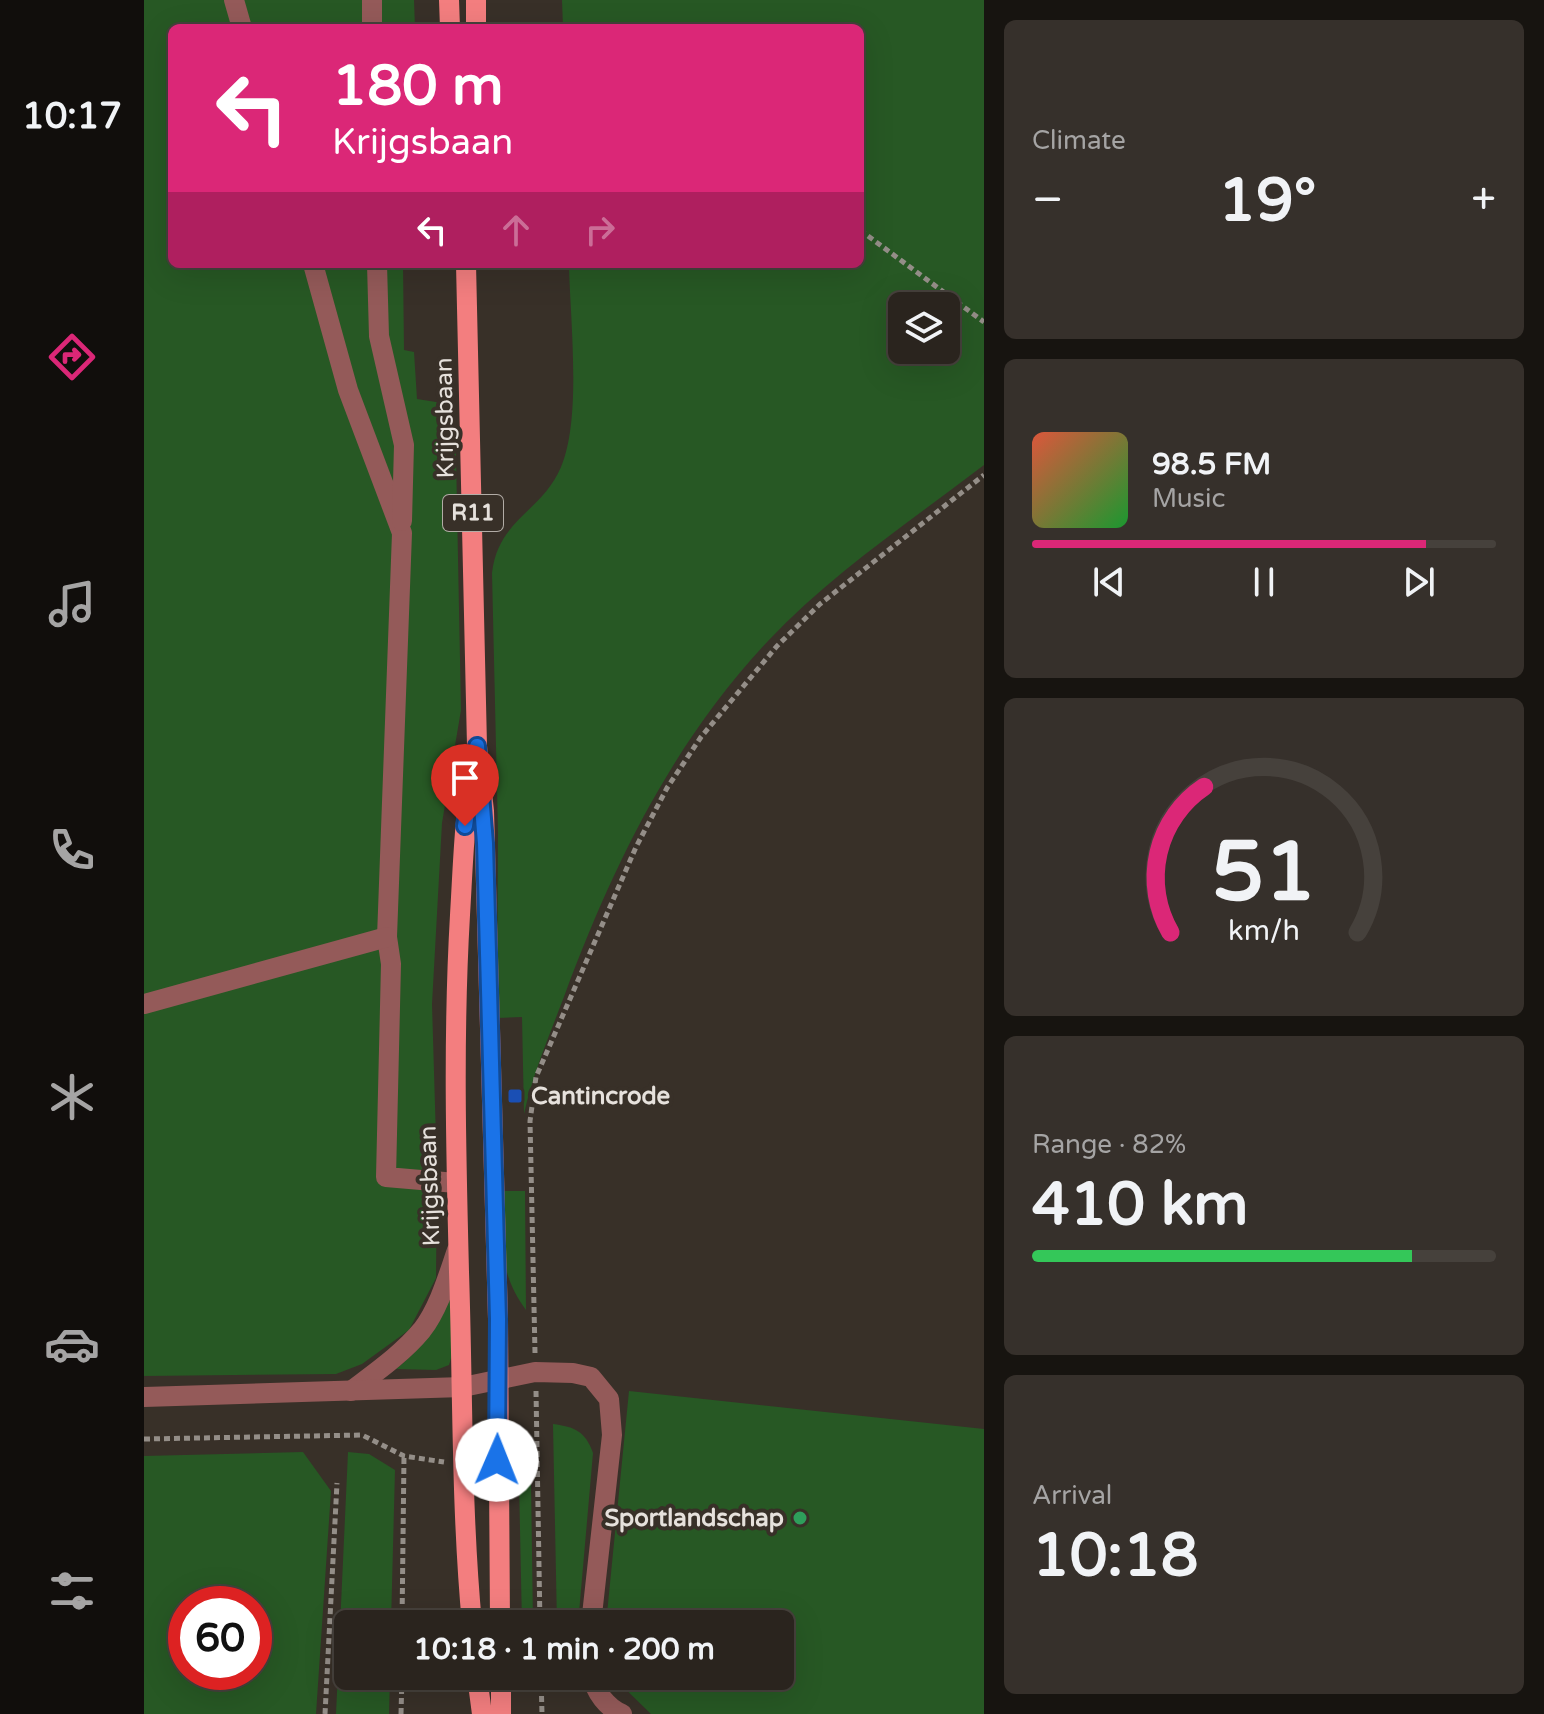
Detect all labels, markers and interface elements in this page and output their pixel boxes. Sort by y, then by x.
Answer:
text: 180 m [332,53,503,120]
icon: left [200,56,304,160]
text: 10:17 [22,95,122,138]
text: Krijgsbaan [332,121,513,164]
text: Climate [1032,125,1126,156]
text: 19° [1218,165,1316,237]
text: − [1032,174,1063,227]
text: + [1471,174,1496,227]
icon: left [410,208,454,252]
icon: ahead [494,208,538,252]
icon: right [578,208,622,252]
map controls [888,292,960,364]
button: layers [888,292,960,364]
icon: directions [44,329,100,385]
street label: Krijgsbaan [429,357,461,479]
text: 98.5 FM [1152,446,1271,483]
text: Music [1152,483,1225,514]
road number: R11 [443,495,503,531]
icon: previous [1087,560,1131,604]
icon: pause [1242,560,1286,604]
icon: next [1397,560,1441,604]
icon: music [44,576,100,632]
pin [431,744,499,826]
icon: arrive [443,756,487,800]
icon: phone [44,822,100,878]
text: 51 [1212,823,1316,923]
text: km/h [1228,914,1300,948]
icon: climate [44,1069,100,1125]
place label: Cantincrode [531,1082,671,1111]
marker: Cantincrode [506,1087,524,1105]
street label: Krijgsbaan [413,1125,447,1247]
text: Range · 82% [1032,1129,1186,1160]
text: 410 km [1032,1169,1248,1241]
icon: car [44,1316,100,1372]
position arrow [455,1418,539,1502]
text: Arrival [1032,1480,1112,1511]
place label: Sportlandschap [605,1504,784,1533]
marker: Sportlandschap [791,1509,809,1527]
text: 10:18 [1032,1520,1198,1592]
icon: filters [44,1563,100,1619]
speed limit sign: 60 [168,1586,272,1690]
text: 10:18 · 1 min · 200 m [413,1631,715,1668]

